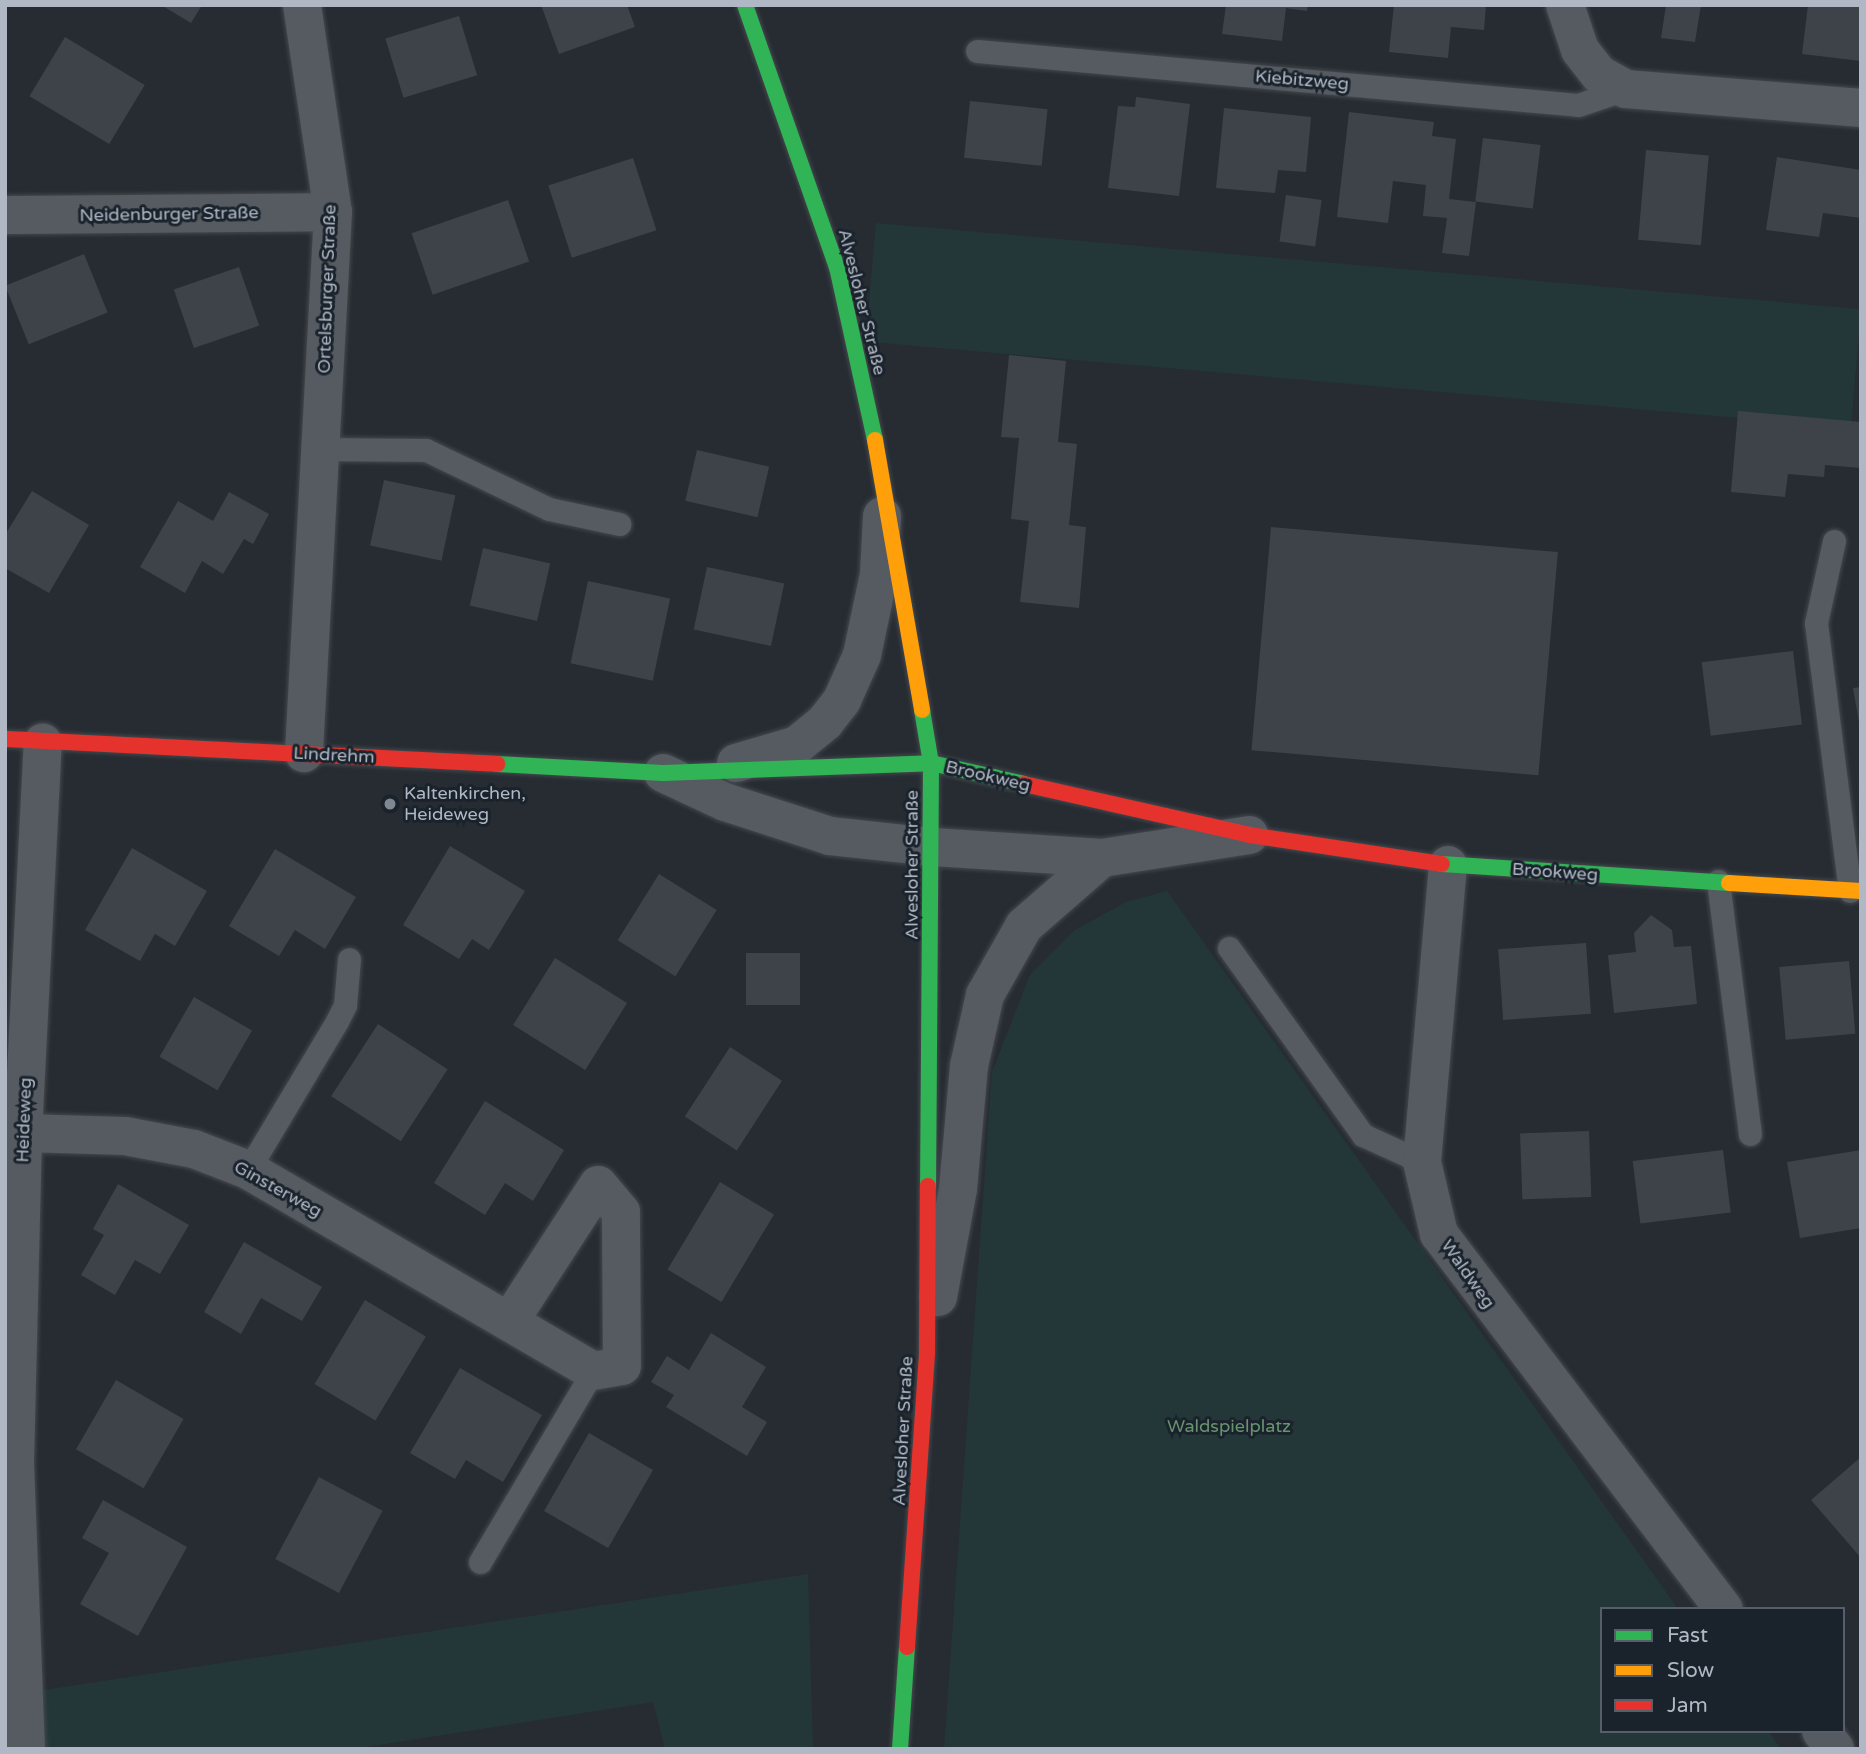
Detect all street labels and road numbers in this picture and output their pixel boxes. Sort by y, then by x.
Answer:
street label: Kiebitzweg [1254,65,1350,95]
street label: Neidenburger Straße [79,202,259,226]
street label: Ortelsburger Straße [313,204,341,374]
street label: Alvesloher Straße [833,227,891,377]
street label: Lindrehm [293,742,375,768]
street label: Brookweg [944,756,1032,796]
street label: Alvesloher Straße [901,790,923,940]
street label: Brookweg [1511,858,1599,886]
street label: Heideweg [12,1077,36,1163]
street label: Ginsterweg [230,1156,326,1222]
street label: Waldweg [1436,1235,1500,1313]
street label: Alvesloher Straße [888,1356,918,1506]

